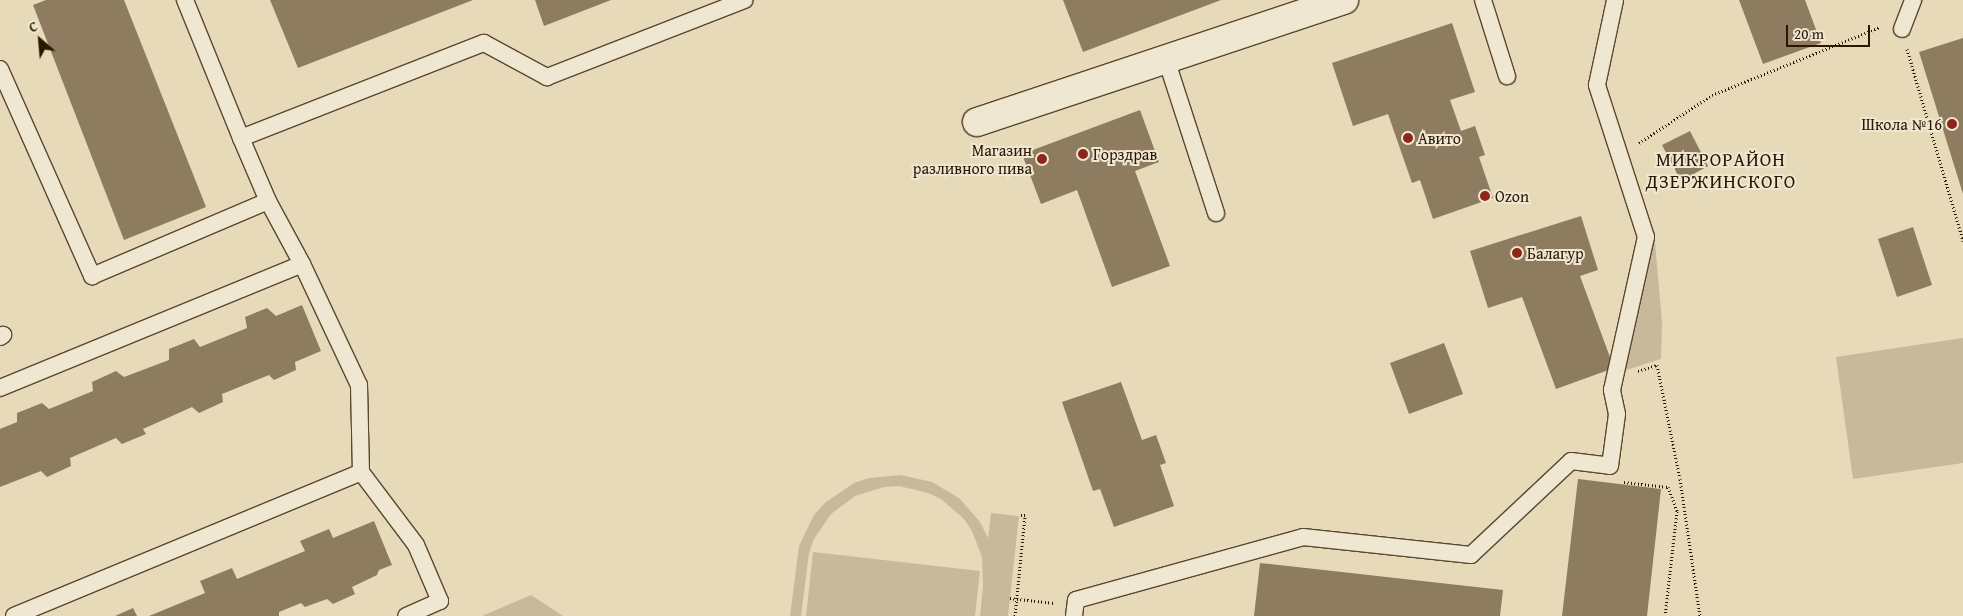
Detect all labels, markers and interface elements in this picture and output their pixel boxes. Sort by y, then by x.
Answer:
north arrow [15,15,65,65]
scale bar [1788,15,1872,47]
text: С [25,16,41,37]
text: 20 m [1794,23,1824,44]
place label: Школа №16 [1862,114,1942,134]
marker: Школа №16 [1946,118,1958,130]
place label: Авито [1418,128,1461,148]
marker: Авито [1402,132,1414,144]
place label: Магазин разливного пива [913,140,1032,178]
place label: Горздрав [1093,144,1157,164]
marker: Горздрав [1077,148,1089,160]
district label: МИКРОРАЙОН ДЗЕРЖИНСКОГО [1644,149,1798,193]
marker: Магазин разливного пива [1036,153,1048,165]
place label: Ozon [1495,186,1529,206]
marker: Ozon [1479,190,1491,202]
place label: Балагур [1527,243,1584,263]
marker: Балагур [1511,247,1523,259]

